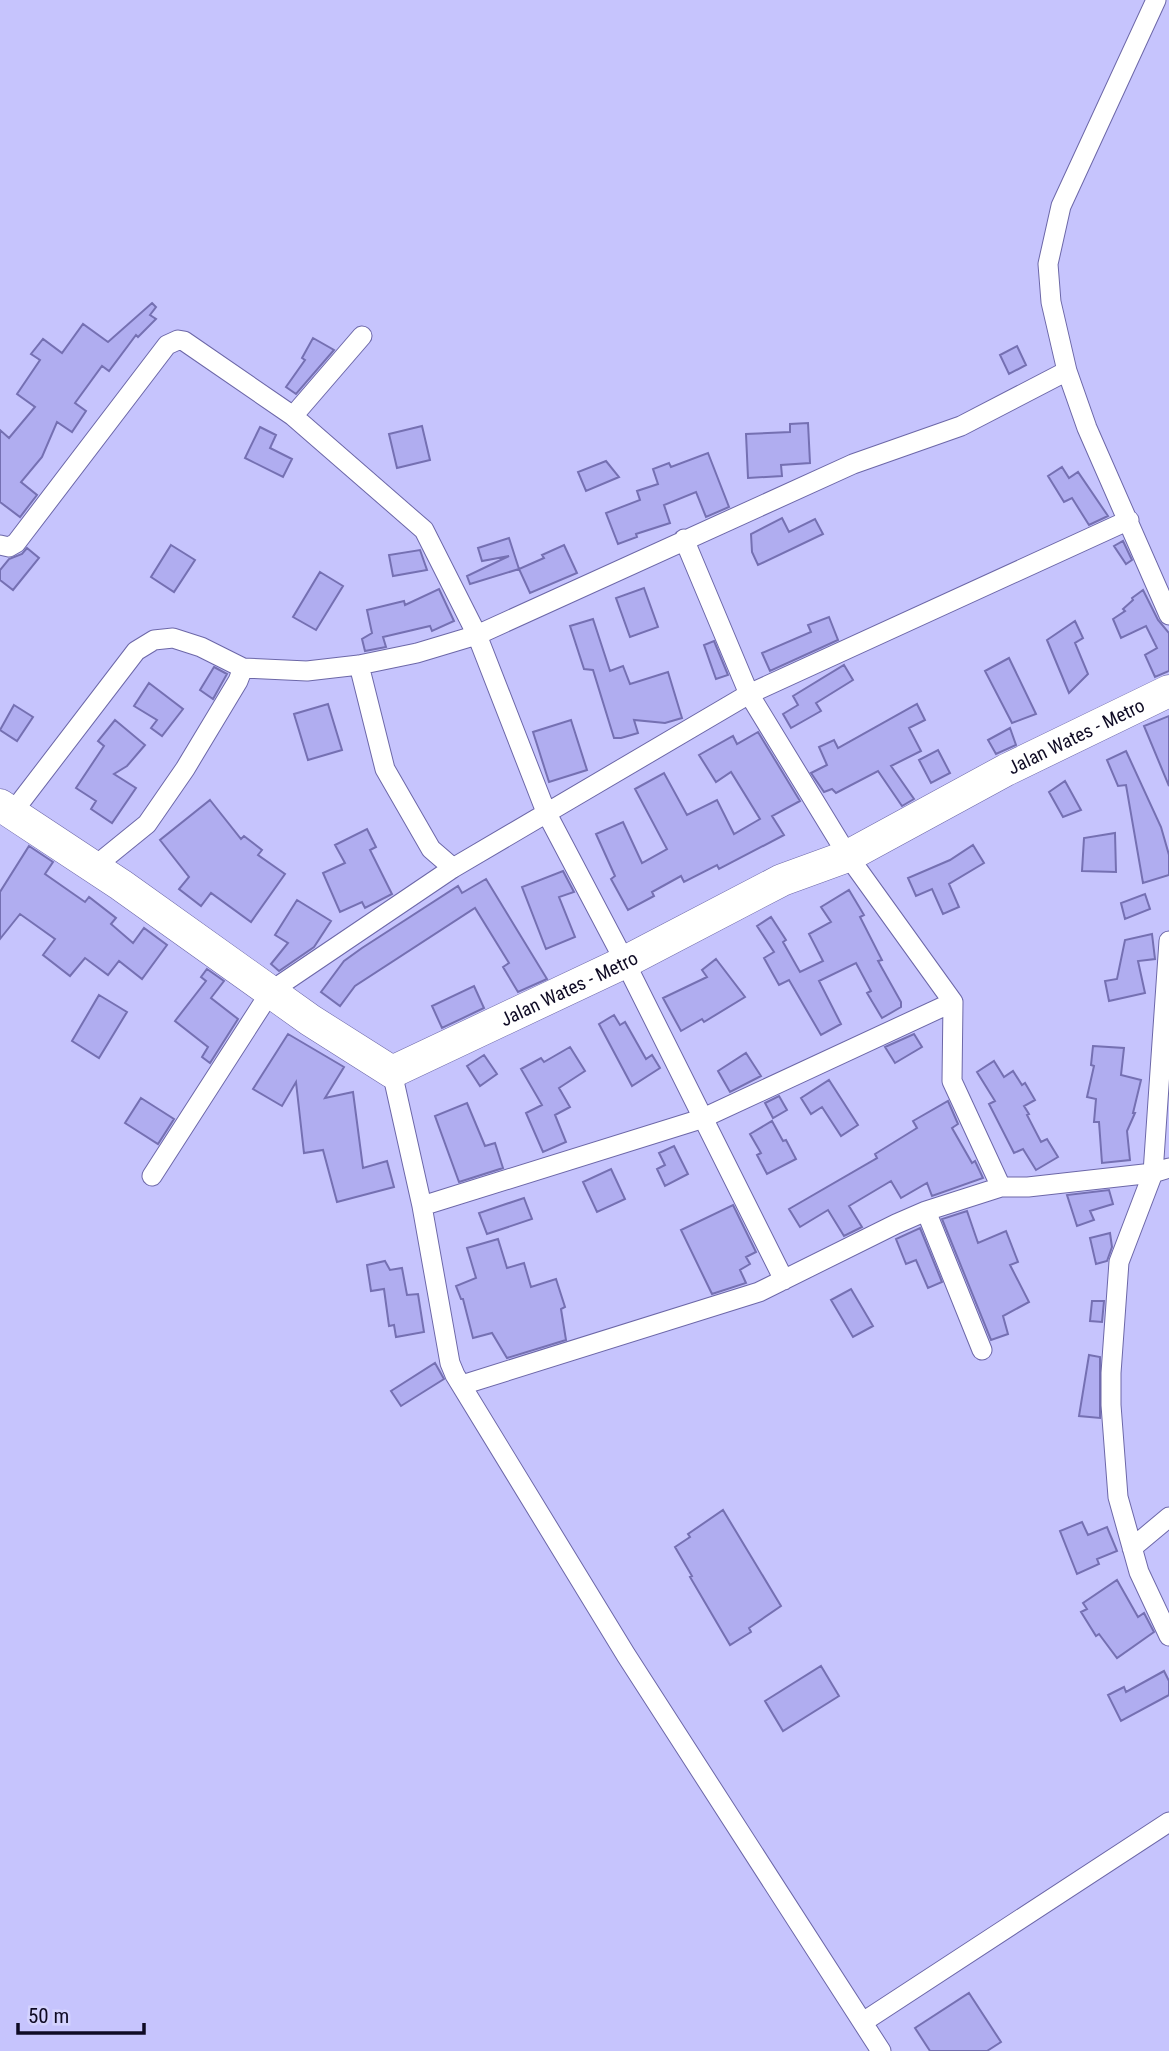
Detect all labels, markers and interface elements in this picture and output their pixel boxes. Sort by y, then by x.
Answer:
street label: Jalan Wates - Metro [1004,694,1148,779]
street label: Jalan Wates - Metro [497,946,642,1031]
scale bar [18,1992,144,2036]
text: 50 m [28,2004,69,2028]

